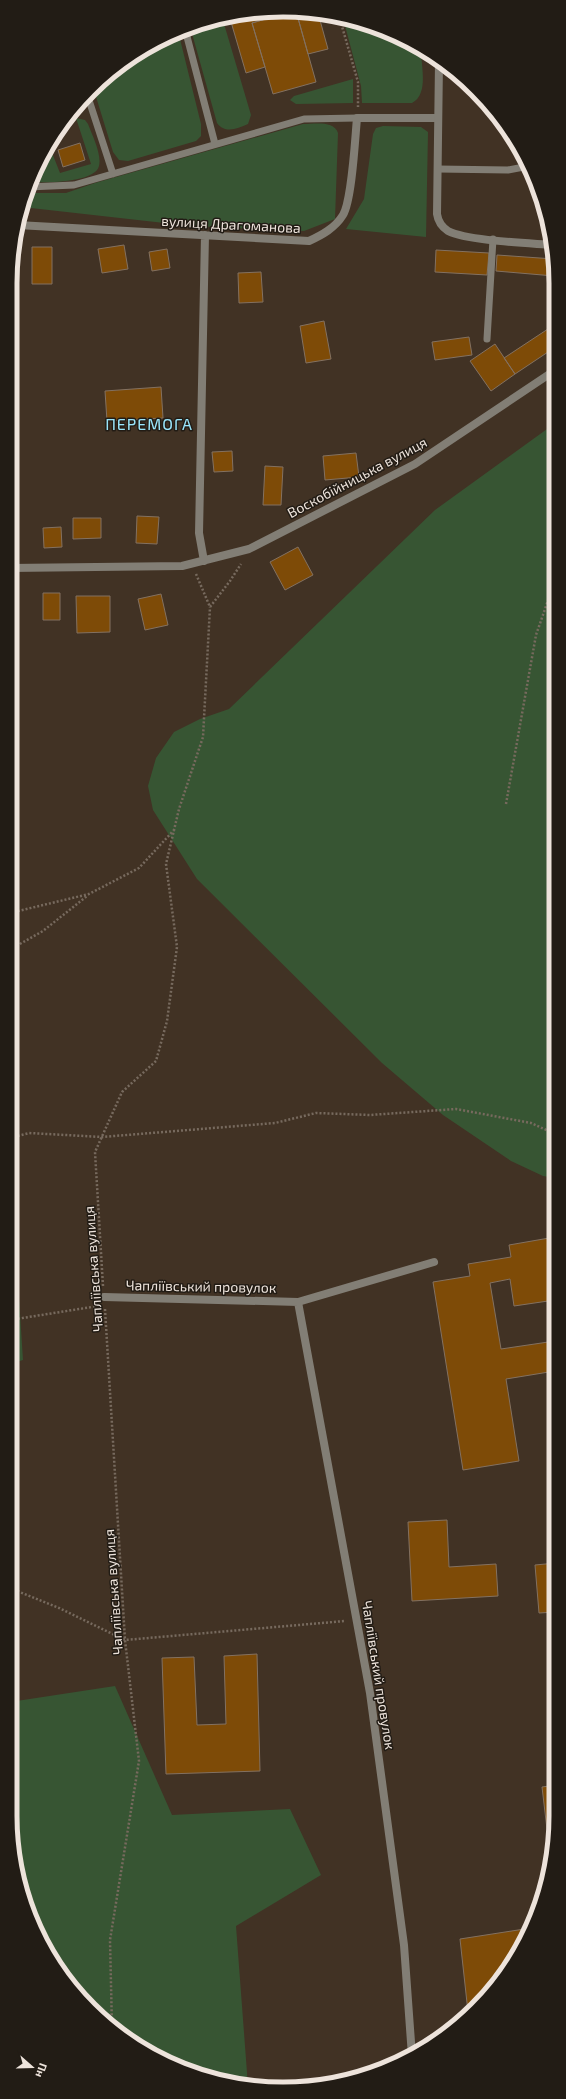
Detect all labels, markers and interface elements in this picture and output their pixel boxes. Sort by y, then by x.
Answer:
street label: вулиця Драгоманова [161,212,301,236]
district label: ПЕРЕМОГА [105,414,193,433]
street label: Воскобійницька вулиця [284,433,430,521]
street label: Чапліївська вулиця [80,1205,106,1333]
street label: Чапліївський провулок [126,1276,277,1296]
street label: Чапліївська вулиця [100,1528,126,1656]
street label: Чапліївський провулок [359,1599,399,1751]
north arrow [12,2047,52,2087]
text: Пн [33,2062,50,2080]

